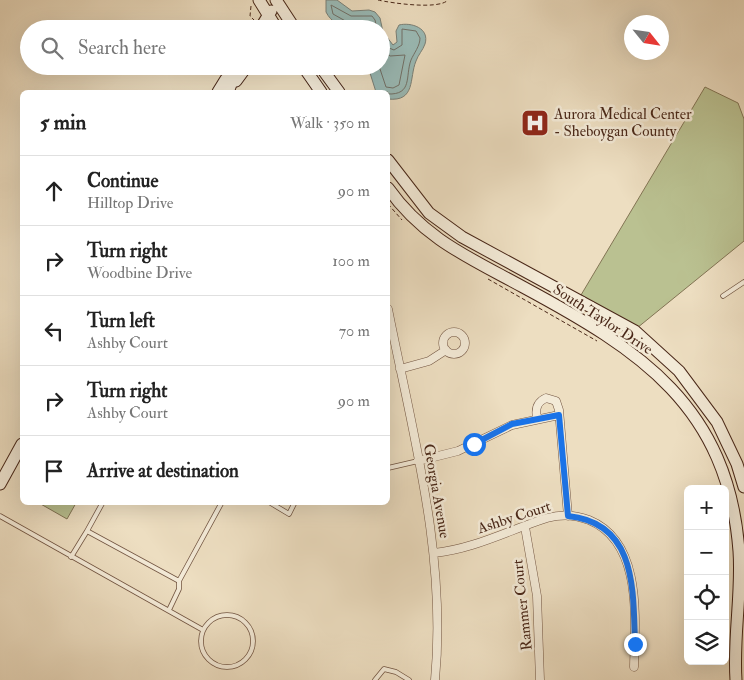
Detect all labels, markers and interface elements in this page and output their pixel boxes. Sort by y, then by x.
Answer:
north arrow [624,15,669,60]
search box [20,20,390,75]
icon: search [38,34,66,62]
text: Search here [78,36,166,60]
place label: Aurora Medical Center - Sheboygan County [553,105,692,141]
hospital icon: Aurora Medical Center - Sheboygan County [520,108,550,138]
text: 5 min [40,109,86,136]
text: Walk · 350 m [290,113,370,133]
text: Continue [87,169,158,193]
icon: ahead [40,177,68,205]
text: 90 m [338,181,370,201]
text: Hilltop Drive [87,193,173,213]
text: Turn right [87,239,167,263]
icon: right [40,247,68,275]
text: 100 m [332,251,370,271]
text: Woodbine Drive [87,263,192,283]
street label: South Taylor Drive [549,280,656,359]
text: Turn left [87,309,155,333]
icon: left [40,317,68,345]
text: 70 m [339,321,370,341]
text: Ashby Court [87,333,168,353]
text: Turn right [87,379,167,403]
icon: right [40,387,68,415]
text: 90 m [338,391,370,411]
text: Ashby Court [87,403,168,423]
route start [463,433,486,456]
street label: Georgia Avenue [419,442,454,540]
icon: arrive [40,457,68,485]
text: Arrive at destination [87,459,239,483]
map controls [684,485,729,665]
button: + [684,485,729,530]
street label: Ashby Court [474,497,553,539]
button: − [684,530,729,575]
street label: Rammer Court [508,558,537,651]
button: locate [684,575,729,620]
button: layers [684,620,729,665]
route end [624,633,647,656]

